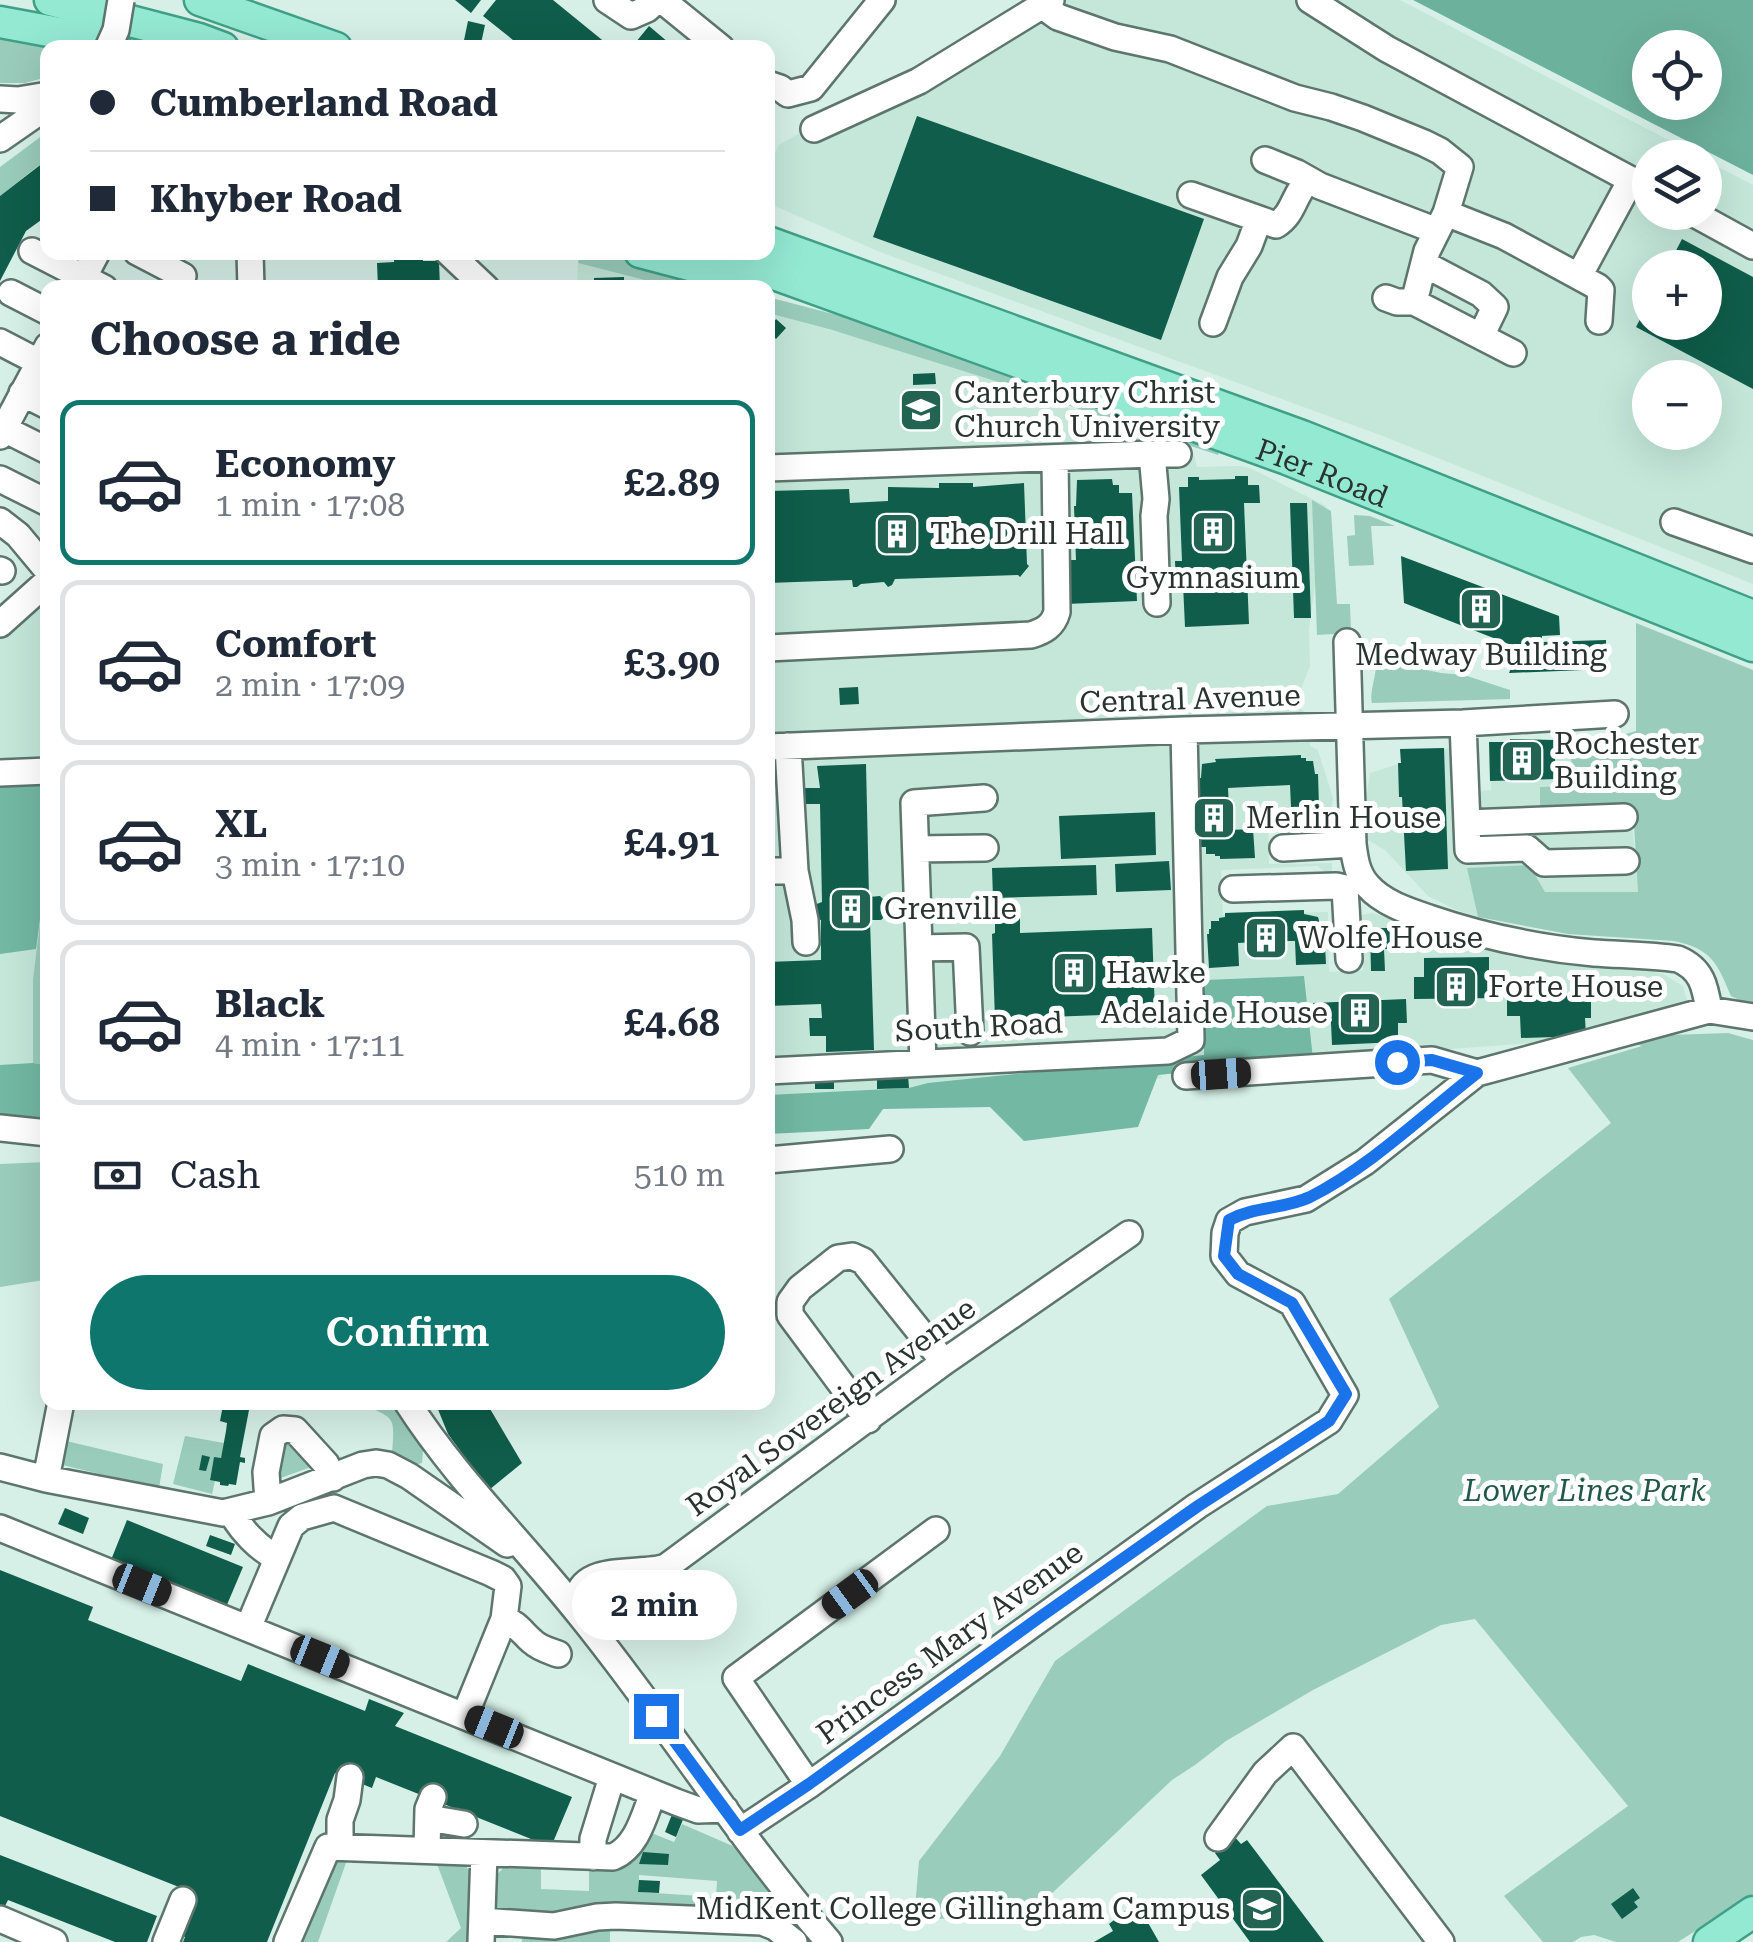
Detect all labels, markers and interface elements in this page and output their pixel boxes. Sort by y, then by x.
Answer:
map controls [1632,30,1722,450]
button: locate [1632,30,1722,120]
text: Cumberland Road [150,81,498,125]
button: layers [1632,140,1722,230]
text: Khyber Road [150,177,402,221]
button: + [1632,250,1722,340]
text: Choose a ride [90,313,401,366]
button: − [1632,360,1722,450]
place label: Canterbury Christ Church University [954,375,1220,444]
school or university icon: Canterbury Christ Church University [898,387,944,433]
street label: Pier Road [1251,431,1393,515]
icon: car [95,438,185,528]
text: Economy [215,442,395,486]
text: £2.89 [624,461,720,505]
text: 1 min · 17:08 [215,486,405,524]
building icon: Gymnasium [1190,509,1236,555]
building icon: The Drill Hall [874,511,920,557]
place label: The Drill Hall [930,516,1124,551]
place label: Gymnasium [1126,560,1300,595]
building icon: Medway Building [1458,586,1504,632]
icon: car [95,618,185,708]
text: Comfort [215,622,376,666]
place label: Medway Building [1355,637,1607,672]
text: £3.90 [624,641,720,685]
text: 2 min · 17:09 [215,666,405,704]
street label: Central Avenue [1079,677,1301,720]
place label: Rochester Building [1554,726,1699,795]
building icon: Rochester Building [1499,738,1545,784]
building icon: Merlin House [1191,795,1237,841]
icon: car [95,798,185,888]
place label: Merlin House [1246,800,1441,835]
text: XL [215,802,267,846]
text: £4.91 [624,821,720,865]
text: 3 min · 17:10 [215,846,405,884]
building icon: Grenville [828,886,874,932]
place label: Grenville [884,891,1017,926]
building icon: Wolfe House [1243,915,1289,961]
place label: Wolfe House [1298,920,1483,955]
building icon: Hawke [1051,950,1097,996]
place label: Hawke [1106,955,1206,990]
building icon: Forte House [1433,964,1479,1010]
place label: Forte House [1488,969,1663,1004]
icon: car [95,978,185,1068]
text: Black [215,982,325,1026]
building icon: Adelaide House [1337,990,1383,1036]
place label: Adelaide House [1101,995,1328,1030]
text: £4.68 [624,1001,720,1045]
street label: South Road [894,1005,1064,1048]
text: 4 min · 17:11 [215,1026,405,1064]
route start [1375,1040,1420,1085]
car [1190,1057,1252,1091]
icon: cash [90,1148,145,1203]
text: Cash [170,1153,260,1197]
text: 510 m [634,1156,725,1194]
button: Confirm [90,1275,725,1390]
street label: Royal Sovereign Avenue [680,1290,982,1523]
park label: Lower Lines Park [1463,1473,1707,1508]
street label: Princess Mary Avenue [810,1534,1090,1751]
car [109,1560,175,1610]
car [817,1564,883,1624]
callout: 2 min [574,1571,738,1641]
text: 2 min [610,1586,699,1624]
car [287,1632,353,1682]
route end [634,1694,679,1739]
car [461,1702,527,1752]
school or university icon: MidKent College Gillingham Campus [1239,1886,1285,1932]
place label: MidKent College Gillingham Campus [696,1891,1230,1926]

